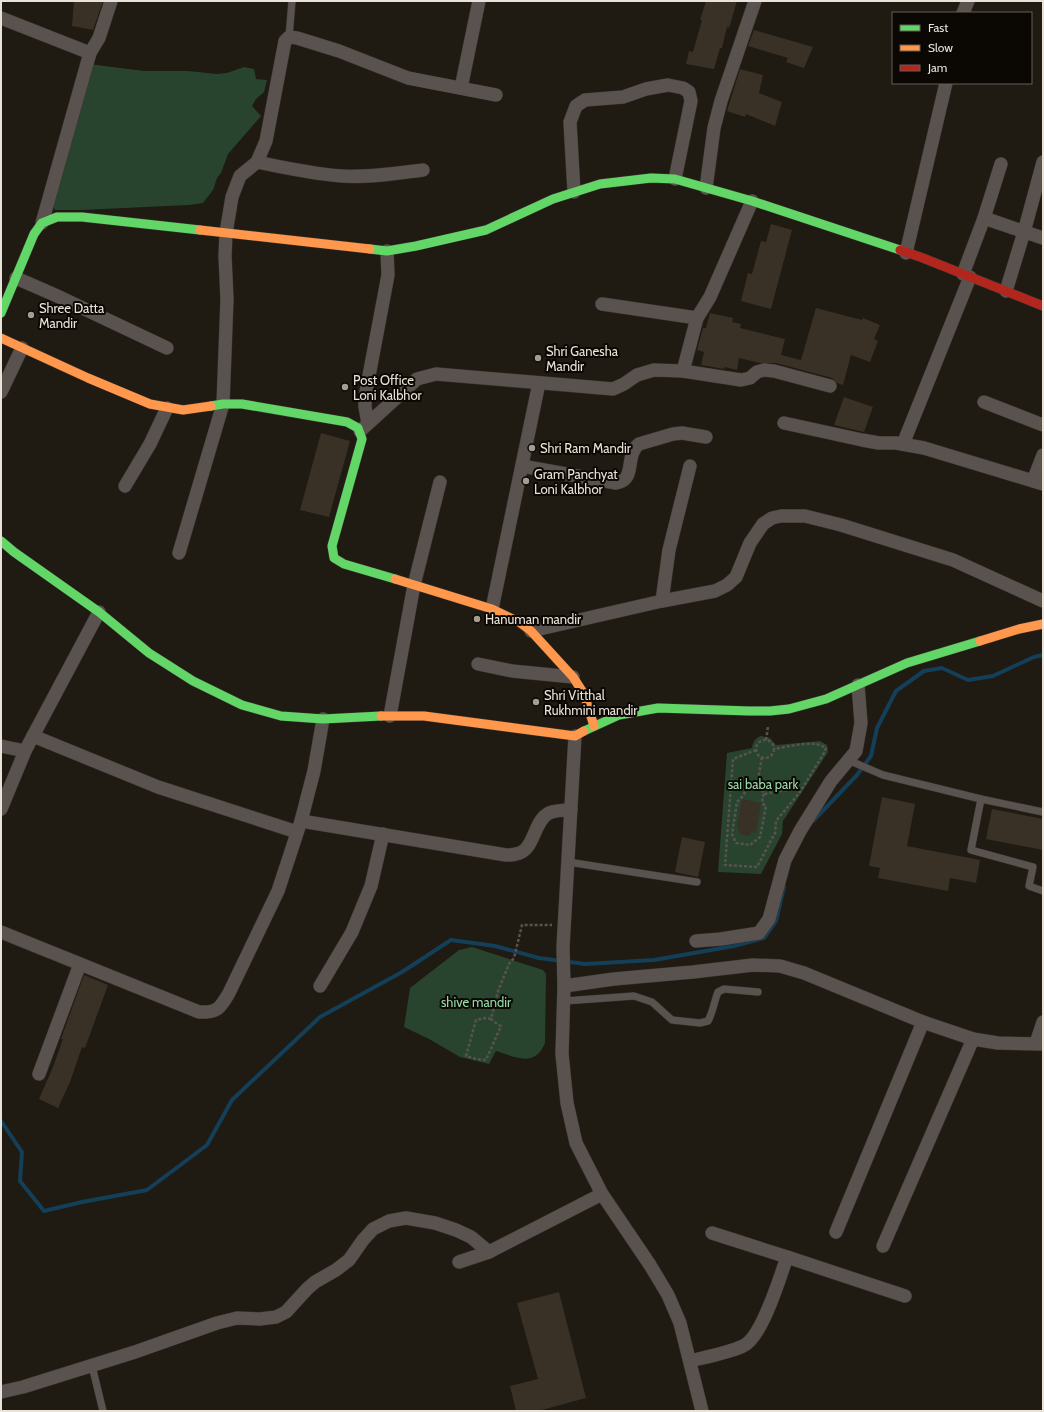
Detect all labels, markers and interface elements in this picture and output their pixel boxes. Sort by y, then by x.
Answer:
legend [892,12,1032,84]
text: Fast [928,20,948,35]
text: Slow [928,40,953,55]
text: Jam [927,60,947,75]
place label: Shree Datta Mandir [39,300,105,331]
marker: Shree Datta Mandir [26,310,36,320]
place label: Shri Ganesha Mandir [546,343,619,374]
marker: Shri Ganesha Mandir [533,353,543,363]
place label: Post Office Loni Kalbhor [353,372,423,403]
marker: Post Office Loni Kalbhor [340,382,350,392]
place label: Shri Ram Mandir [540,440,632,456]
marker: Shri Ram Mandir [527,443,537,453]
place label: Gram Panchyat Loni Kalbhor [534,466,618,497]
marker: Gram Panchyat Loni Kalbhor [521,476,531,486]
place label: Hanuman mandir [485,611,582,627]
marker: Hanuman mandir [472,614,482,624]
place label: Shri Vitthal Rukhmini mandir [544,687,638,718]
marker: Shri Vitthal Rukhmini mandir [531,697,541,707]
park label: sai baba park [728,776,798,792]
park label: shive mandir [441,994,512,1010]

